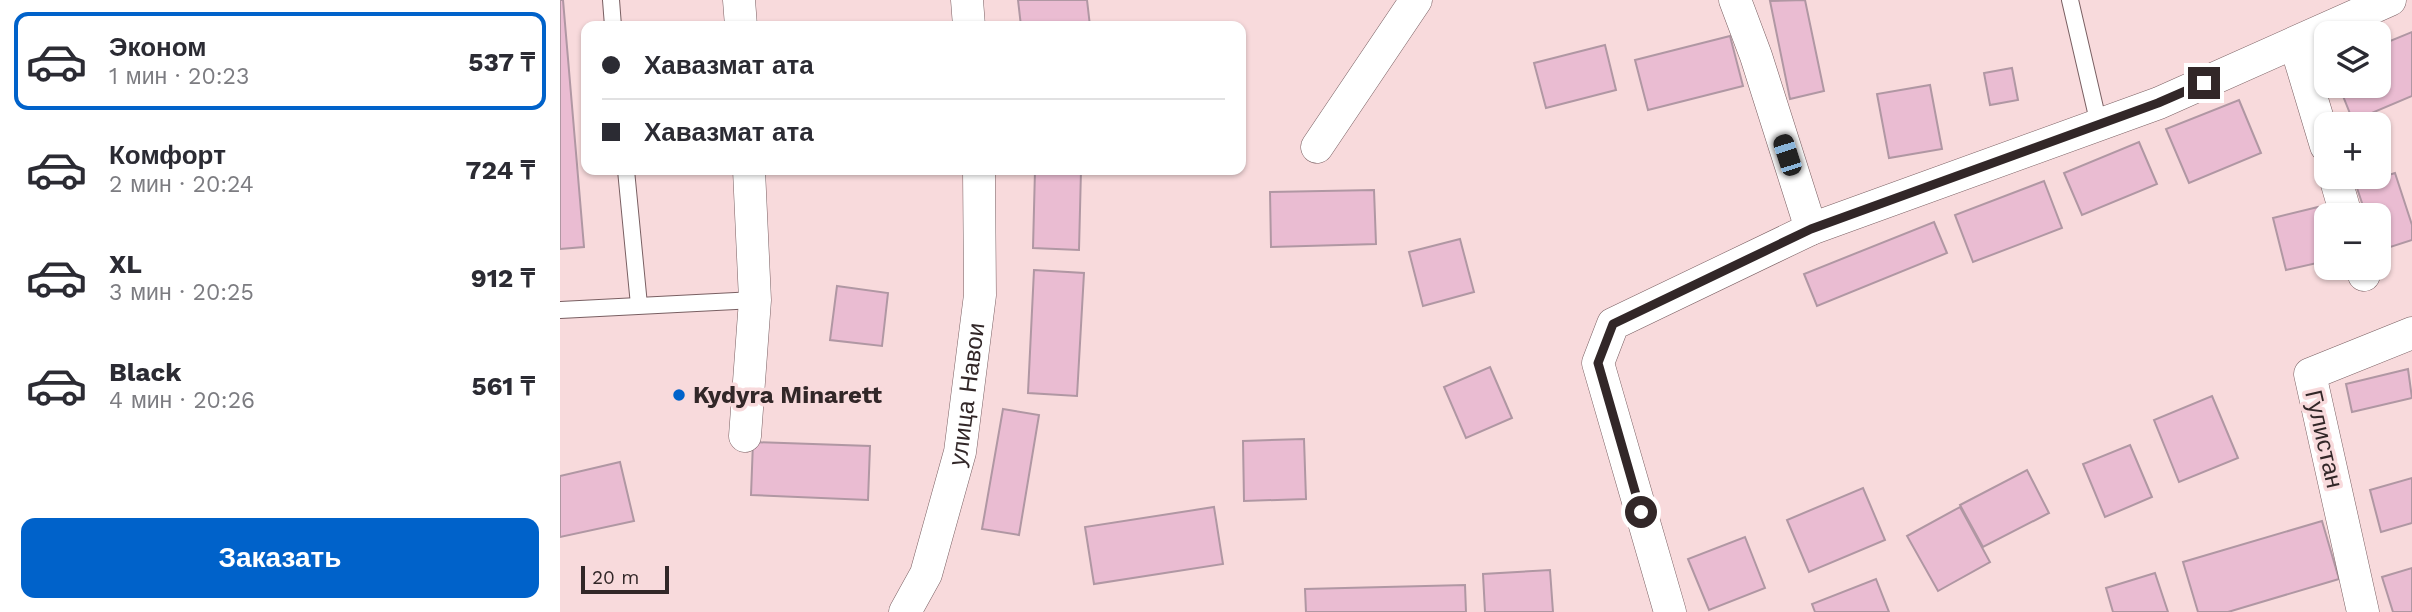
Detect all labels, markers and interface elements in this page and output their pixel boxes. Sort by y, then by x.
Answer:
map controls [2314,21,2391,280]
button: layers [2314,21,2391,98]
icon: car [25,30,88,93]
text: Эконом [109,32,207,62]
text: 537 ₸ [468,47,535,77]
text: Хавазмат ата [644,50,814,80]
text: 1 мин · 20:23 [109,63,249,90]
route end [2188,67,2220,99]
button: + [2314,112,2391,189]
text: Хавазмат ата [644,117,814,147]
car [1771,132,1804,178]
icon: car [25,138,88,201]
text: Комфорт [109,140,226,170]
text: 724 ₸ [466,155,535,185]
text: 2 мин · 20:24 [109,171,254,198]
button: − [2314,203,2391,280]
icon: car [25,246,88,309]
text: XL [109,249,142,279]
text: 912 ₸ [471,263,535,293]
text: 3 мин · 20:25 [109,279,254,306]
street label: улица Навои [943,321,990,469]
icon: car [25,354,88,417]
text: Black [109,357,181,387]
text: 561 ₸ [471,371,535,401]
place label: Kydyra Minarett [693,381,882,409]
text: 4 мин · 20:26 [109,387,255,414]
marker: Kydyra Minarett [671,387,687,403]
street label: Гулистан [2299,387,2349,491]
route start [1625,496,1657,528]
button: Заказать [21,518,539,598]
scale bar [581,563,668,595]
text: 20 m [592,566,639,589]

